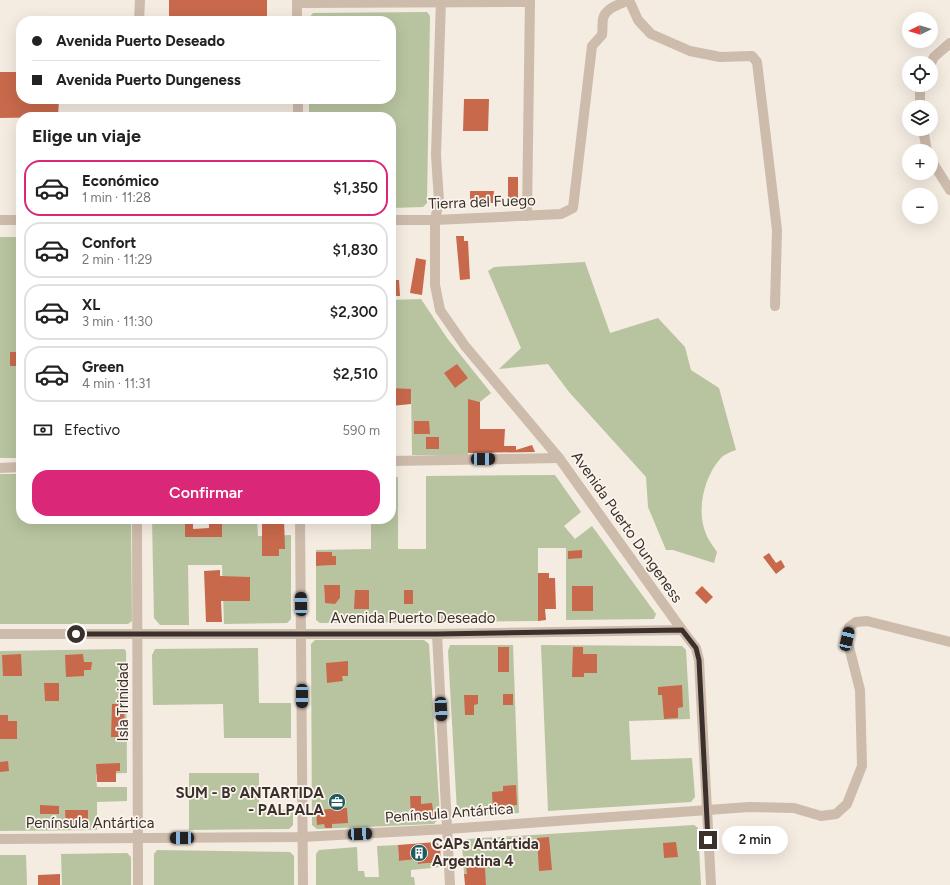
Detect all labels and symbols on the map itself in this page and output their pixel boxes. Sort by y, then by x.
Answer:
north arrow [902,12,938,48]
street label: Tierra del Fuego [428,191,536,213]
street label: Avenida Puerto Dungeness [568,448,686,606]
car [471,453,495,465]
car [295,592,307,616]
street label: Avenida Puerto Deseado [331,609,496,627]
route start [67,625,85,643]
car [838,626,856,652]
street label: Isla Trinidad [114,663,132,741]
car [296,684,308,708]
car [434,697,448,721]
place label: SUM - Bº ANTARTIDA - PALPALA [175,784,324,819]
office icon: SUM - Bº ANTARTIDA - PALPALA [327,792,347,812]
street label: Península Antártica [384,800,514,826]
street label: Península Antártica [26,814,154,832]
callout: 2 min [722,826,788,854]
car [348,827,372,841]
route end [699,831,717,849]
car [170,832,194,844]
place label: CAPs Antártida Argentina 4 [432,835,539,870]
building icon: CAPs Antártida Argentina 4 [409,843,429,863]

